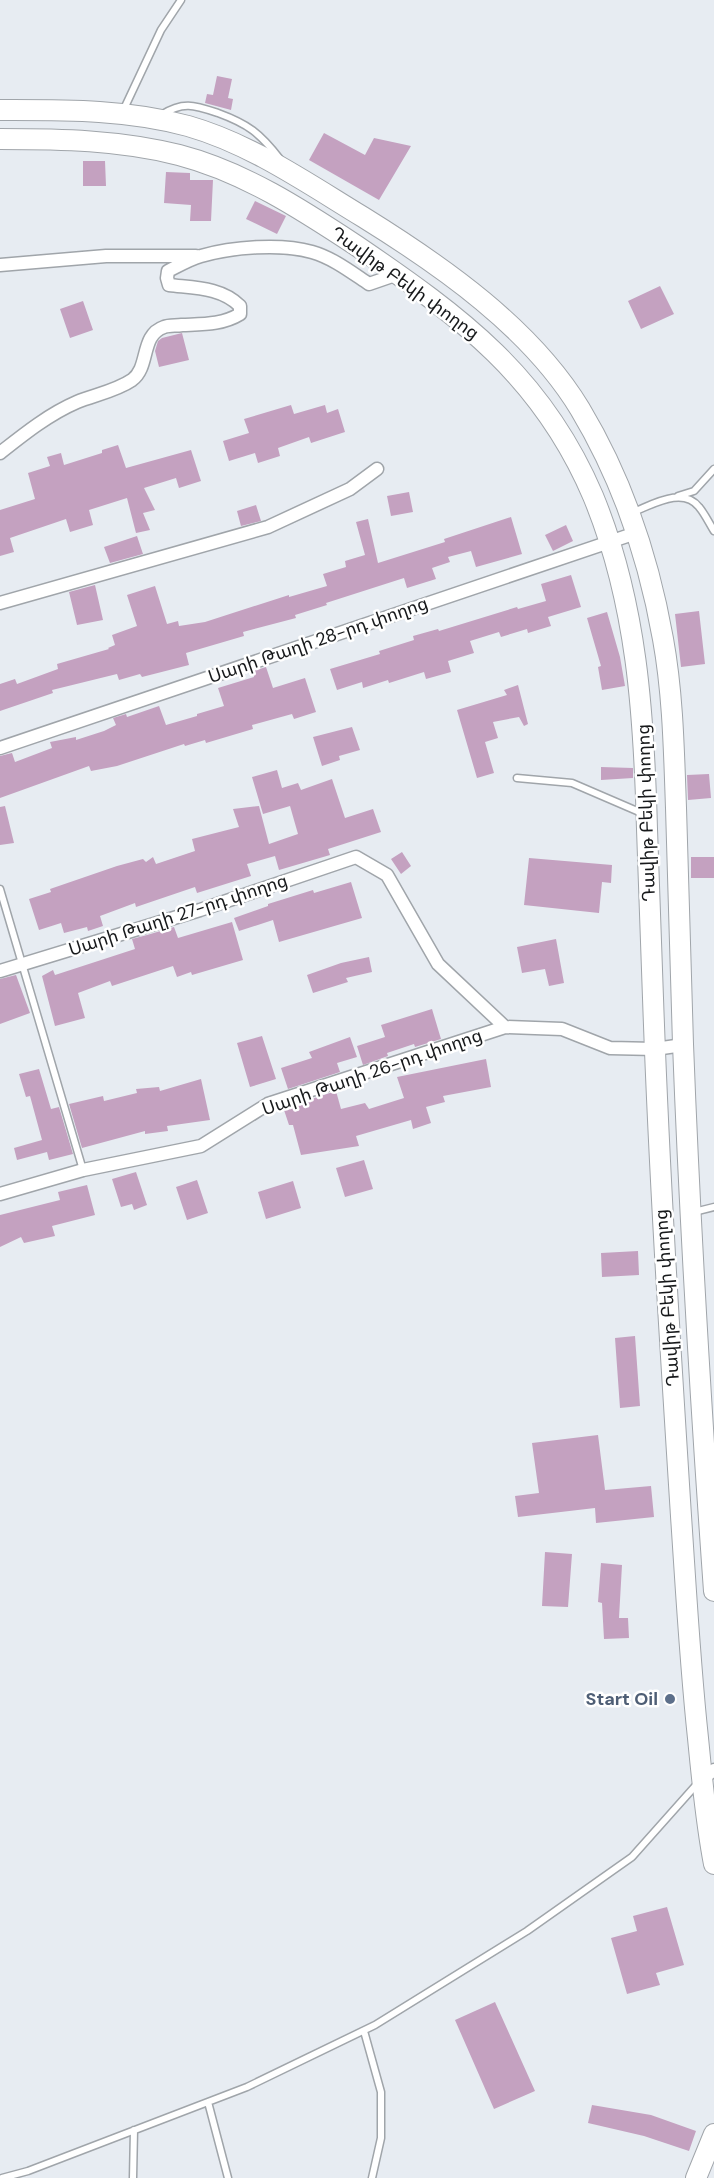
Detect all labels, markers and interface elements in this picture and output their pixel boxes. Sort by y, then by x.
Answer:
street label: Դավիթ Բեկի փողոց [326,221,484,345]
street label: Սարի Թաղի 28-րդ փողոց [205,591,431,689]
street label: Դավիթ Բեկի փողոց [631,724,661,902]
street label: Սարի Թաղի 27-րդ փողոց [65,868,291,962]
street label: Սարի Թաղի 26-րդ փողոց [259,1023,485,1121]
street label: Դավիթ Բեկի փողոց [649,1208,685,1388]
place label: Start Oil [586,1687,658,1711]
marker: Start Oil [663,1692,677,1706]

